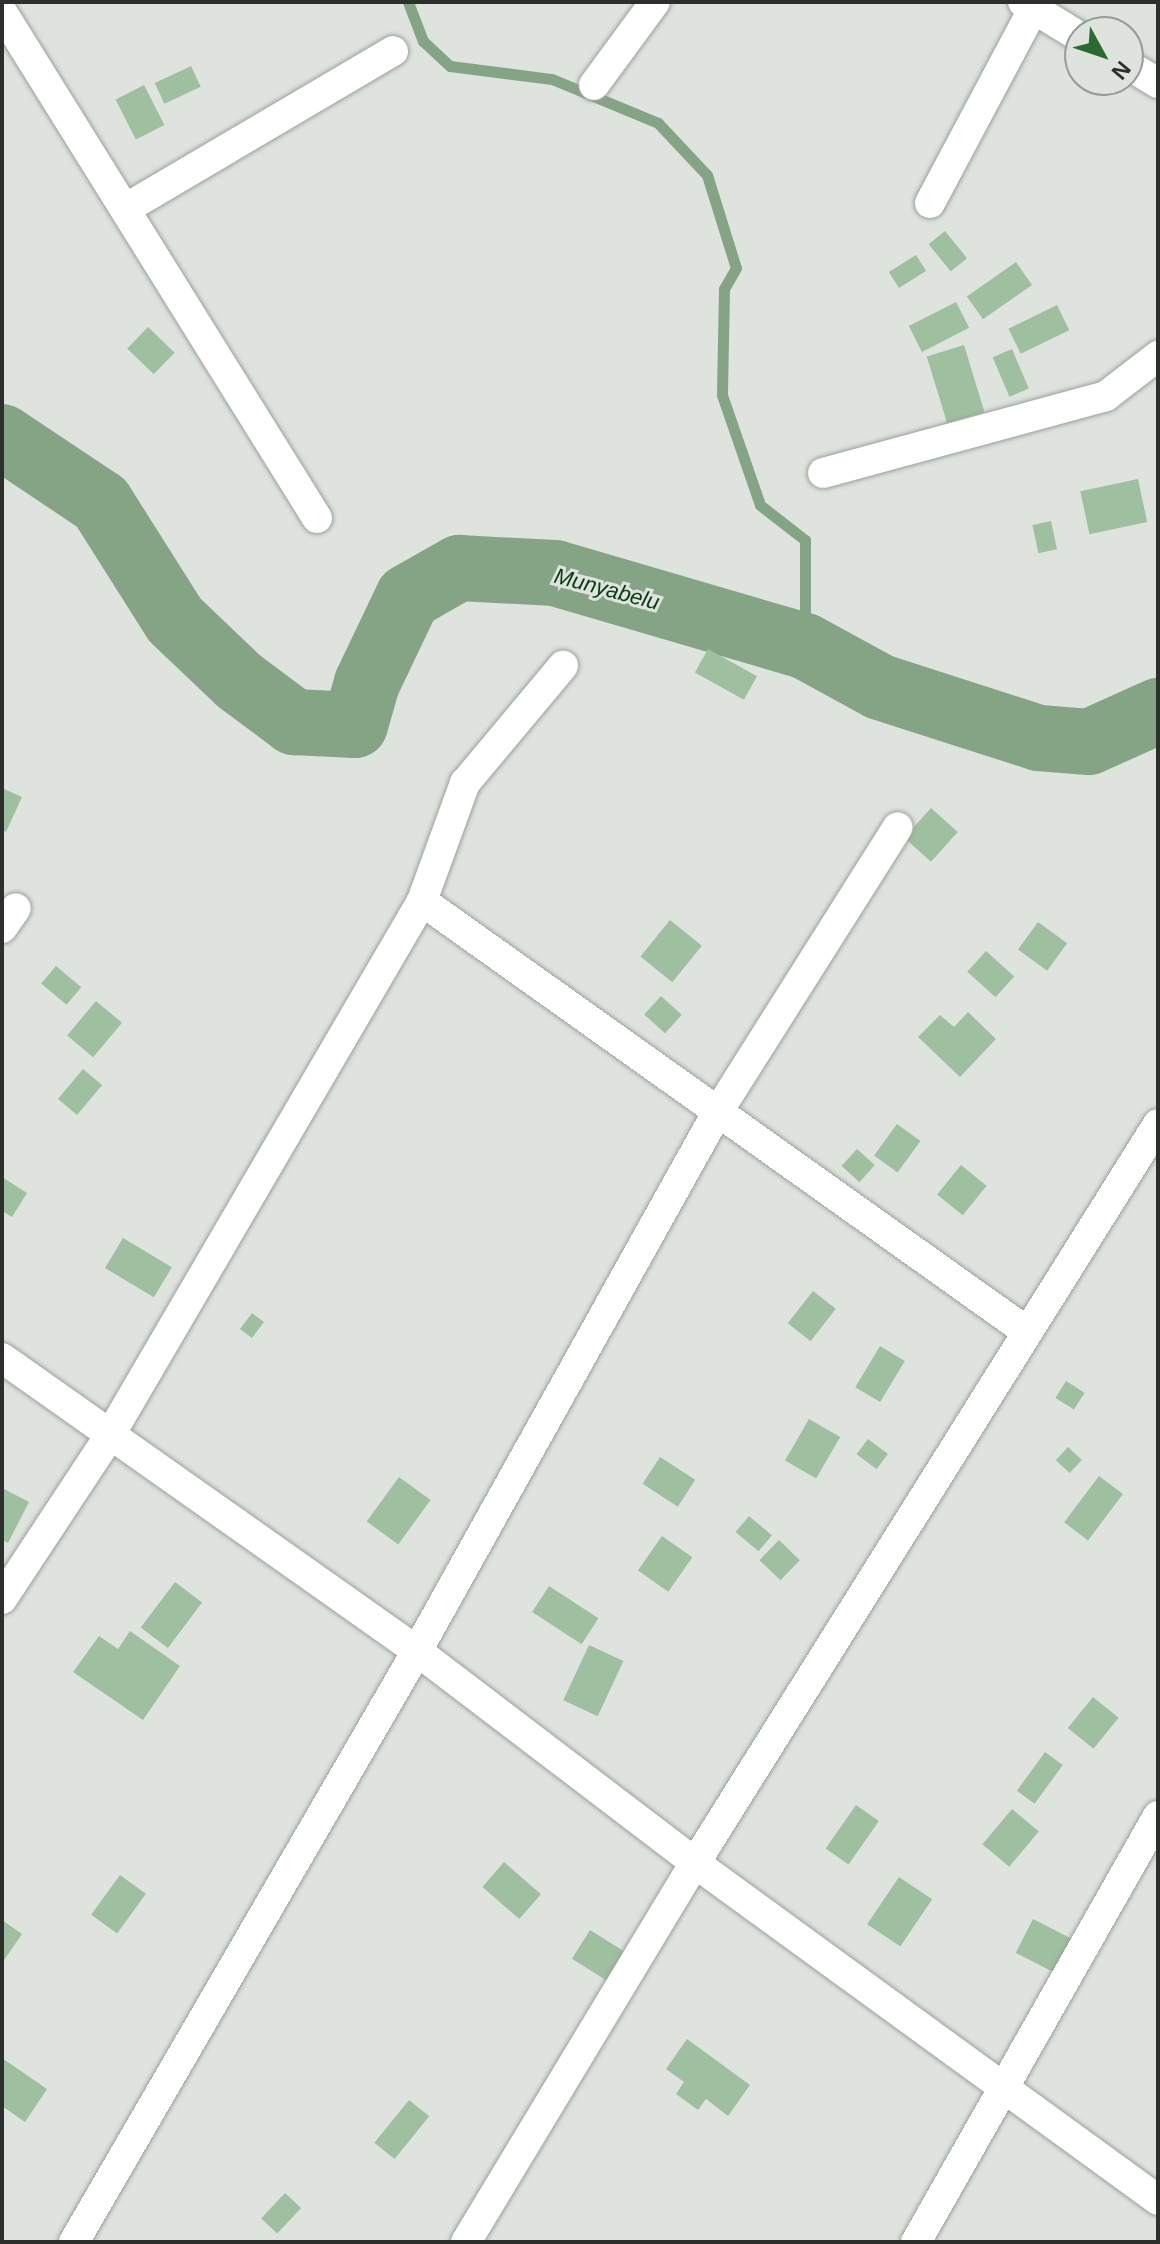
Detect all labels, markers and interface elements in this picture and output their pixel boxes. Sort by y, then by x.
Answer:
north arrow [1064,16,1144,96]
text: N [1107,56,1136,85]
water label: Munyabelu [552,562,662,616]

